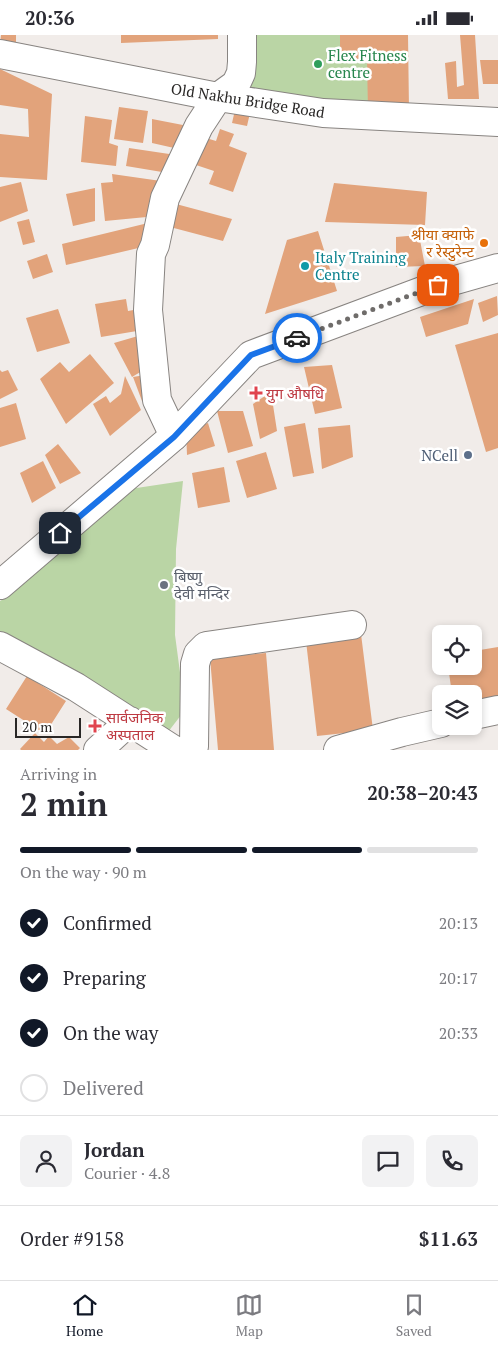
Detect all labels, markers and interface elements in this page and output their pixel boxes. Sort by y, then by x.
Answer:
text: 20:36 [25,5,74,30]
place label: Flex Fitness centre [328,45,407,82]
marker: Flex Fitness centre [312,58,324,70]
street label: Old Nakhu Bridge Road [170,78,326,122]
place label: श्रीया क्याफे र रेस्टुरेन्ट [411,224,474,262]
marker: श्रीया क्याफे र रेस्टुरेन्ट [478,237,490,249]
place label: Italy Training Centre [315,247,407,284]
marker: Italy Training Centre [299,260,311,272]
pin [417,264,459,306]
icon: bag [424,271,452,299]
courier [272,313,322,363]
icon: car [283,324,311,352]
place label: युग औषधि [266,383,325,404]
marker: युग औषधि [250,387,262,399]
place label: NCell [421,445,458,465]
marker: NCell [462,449,474,461]
pin [39,512,81,554]
icon: home [46,519,74,547]
place label: बिष्णु देवी मन्दिर [174,566,230,603]
marker: बिष्णु देवी मन्दिर [158,579,170,591]
map controls [432,625,482,735]
button: locate [432,625,482,675]
button: layers [432,685,482,735]
place label: सार्वजनिक अस्पताल [106,707,164,744]
scale bar [15,715,81,738]
text: 20 m [22,717,52,736]
marker: सार्वजनिक अस्पताल [88,719,102,733]
text: Arriving in [20,763,97,785]
text: 20:38–20:43 [367,780,478,805]
text: 2 min [20,783,108,825]
text: On the way · 90 m [20,861,147,883]
icon: check [20,909,48,937]
text: Confirmed [63,910,152,935]
text: 20:13 [439,912,478,934]
icon: check [20,964,48,992]
text: Preparing [63,965,146,990]
text: 20:17 [439,967,478,989]
icon: check [20,1019,48,1047]
text: On the way [63,1020,158,1045]
text: 20:33 [439,1022,478,1044]
text: Delivered [63,1075,144,1100]
button: person [20,1135,72,1187]
button: chat [362,1135,414,1187]
button: phone [426,1135,478,1187]
text: Jordan [84,1137,145,1162]
text: Courier · 4.8 [84,1162,170,1184]
text: Order #9158 [20,1226,124,1251]
text: $11.63 [419,1226,478,1251]
tab: Home [66,1291,103,1340]
tab: Map [235,1291,263,1340]
tab: Saved [396,1291,432,1340]

